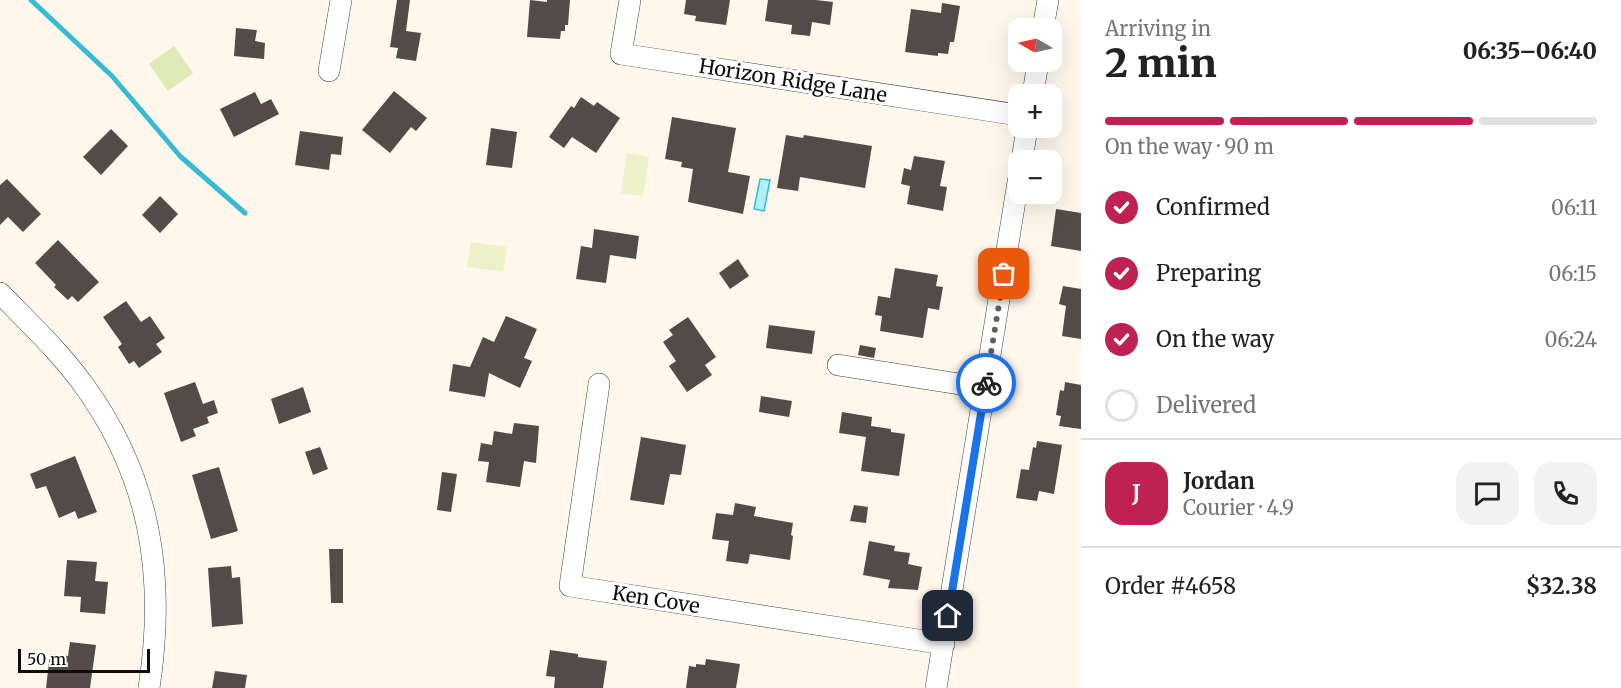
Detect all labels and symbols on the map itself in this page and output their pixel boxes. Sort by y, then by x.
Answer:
north arrow [1008,18,1062,72]
street label: Horizon Ridge Lane [697,53,889,107]
pin [978,248,1029,299]
courier [956,353,1016,413]
street label: Ken Cove [610,580,702,618]
pin [922,590,973,641]
scale bar [18,646,150,674]

